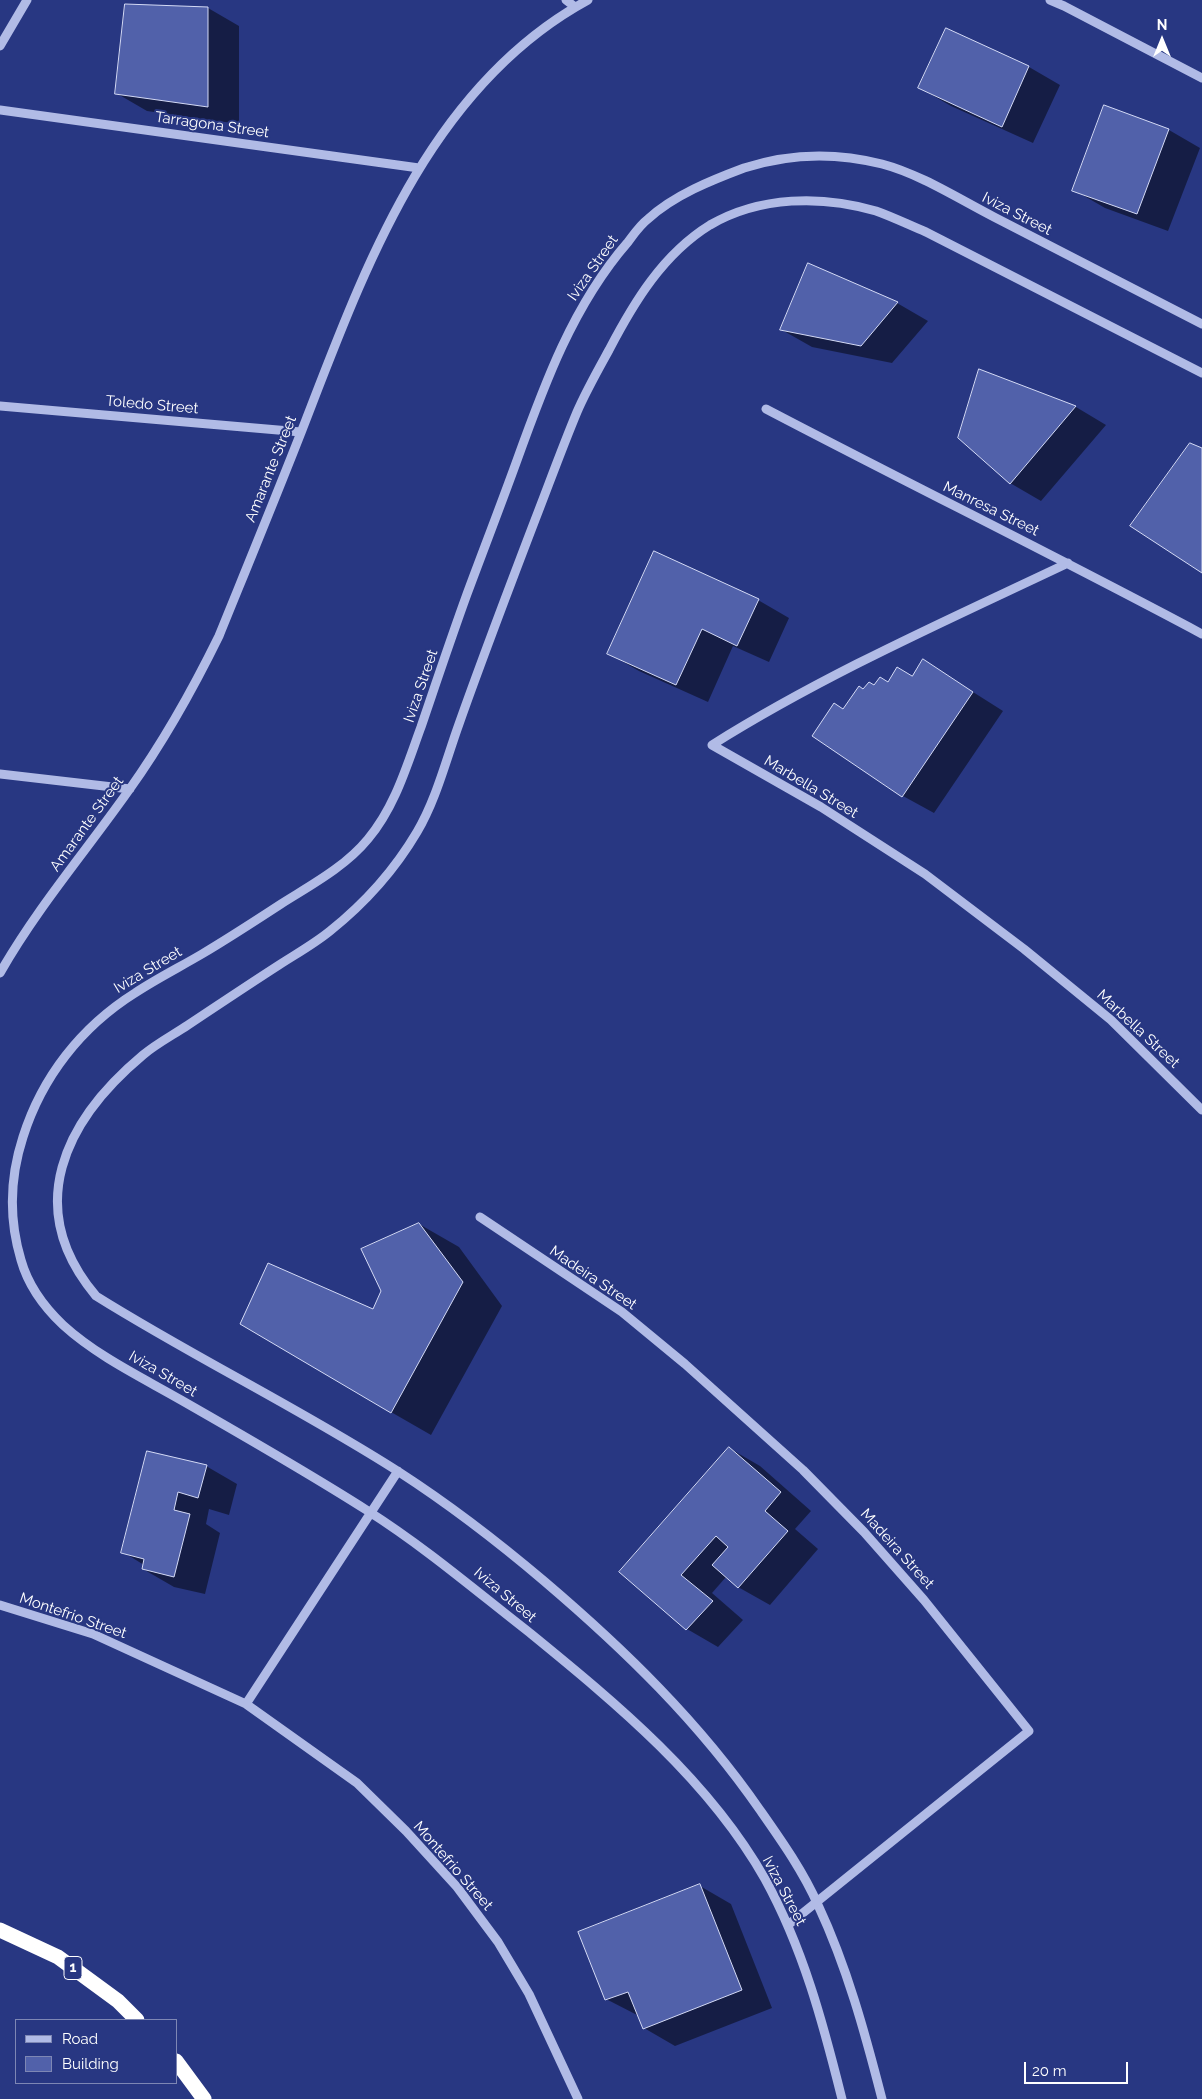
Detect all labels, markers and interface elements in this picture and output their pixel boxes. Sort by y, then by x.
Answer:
north arrow [1137,15,1187,65]
text: N [1157,17,1167,33]
street label: Tarragona Street [154,108,270,142]
street label: Iviza Street [979,189,1055,239]
street label: Iviza Street [564,232,622,304]
street label: Toledo Street [105,392,199,418]
street label: Amarante Street [241,413,301,525]
street label: Manresa Street [940,478,1042,540]
street label: Iviza Street [400,647,442,725]
street label: Marbella Street [761,752,861,822]
street label: Amarante Street [46,773,128,875]
street label: Iviza Street [111,943,185,997]
street label: Marbella Street [1093,986,1183,1072]
street label: Madeira Street [546,1242,640,1314]
street label: Iviza Street [126,1347,200,1401]
street label: Madeira Street [856,1505,938,1593]
street label: Iviza Street [470,1564,540,1626]
street label: Montefrio Street [17,1589,129,1643]
street label: Montefrio Street [409,1818,497,1914]
street label: Iviza Street [758,1853,810,1929]
road number: 1 [64,1956,82,1980]
legend [15,2019,178,2084]
text: Road [62,2030,98,2048]
scale bar [1027,2052,1131,2084]
text: Building [62,2055,119,2073]
text: 20 m [1032,2062,1067,2080]

